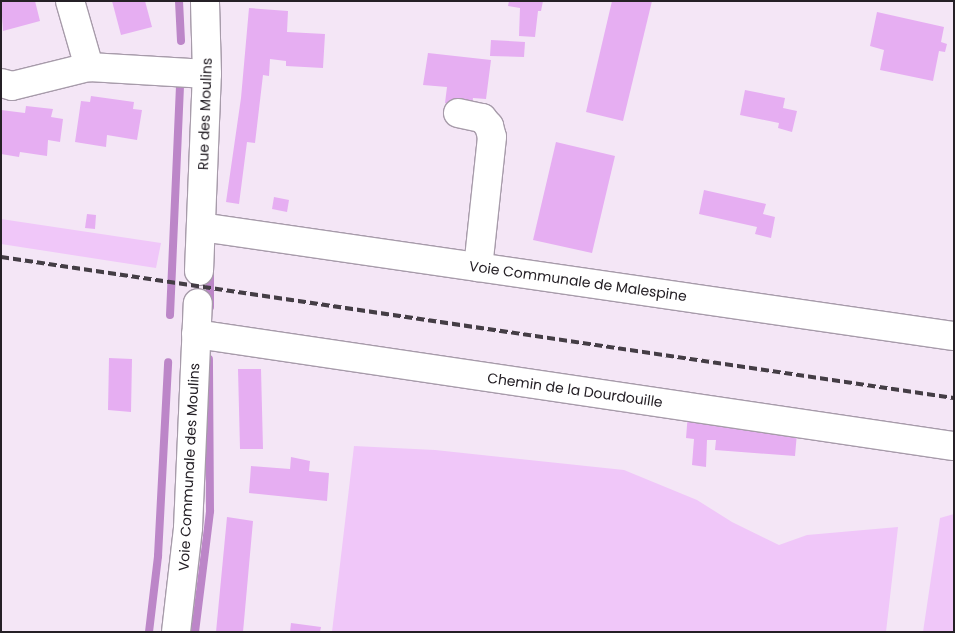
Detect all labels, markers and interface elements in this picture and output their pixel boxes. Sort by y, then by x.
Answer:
street label: Rue des Moulins [195,58,215,170]
street label: Voie Communale de Malespine [468,257,688,305]
street label: Voie Communale des Moulins [175,362,203,572]
street label: Chemin de la Dourdouille [486,369,664,411]

